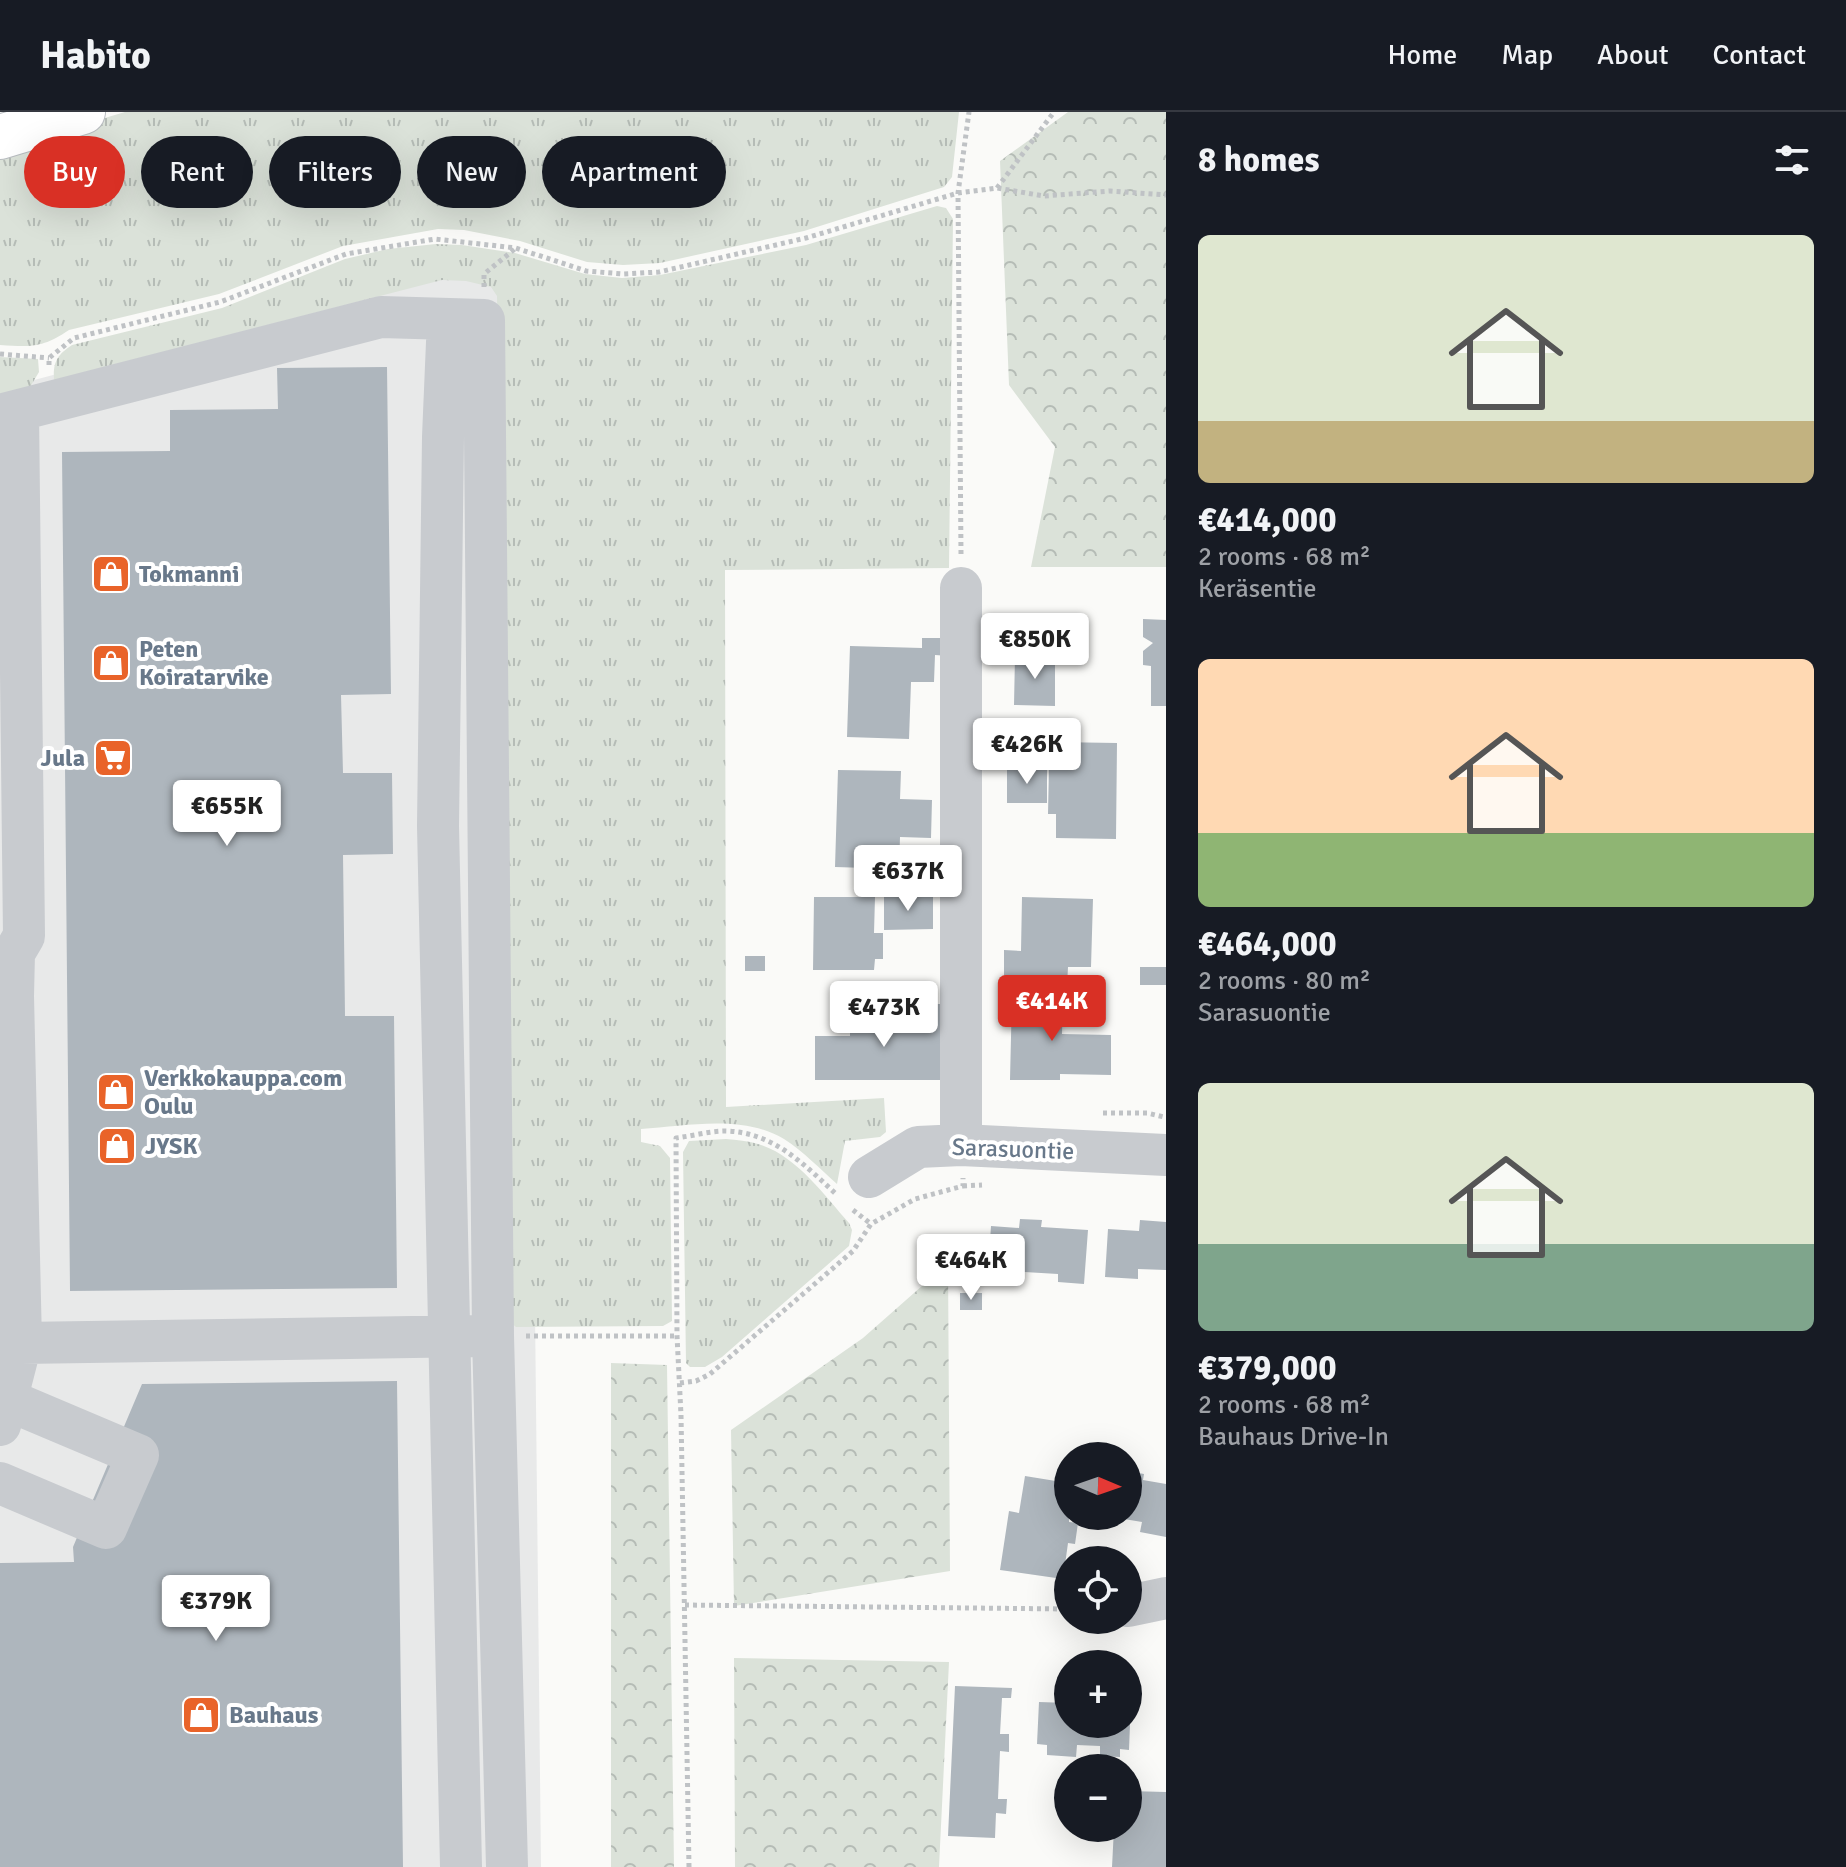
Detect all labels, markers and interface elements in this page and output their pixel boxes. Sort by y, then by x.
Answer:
text: Habito [40,32,151,79]
text: Home [1388,38,1457,72]
text: Map [1501,38,1553,72]
text: About [1597,38,1669,72]
text: Contact [1713,38,1806,72]
chip: Buy [24,136,125,208]
chip: Rent [141,136,253,208]
chip: Filters [269,136,401,208]
chip: New [417,136,526,208]
chip: Apartment [542,136,726,208]
icon: filters [1770,138,1814,182]
text: 8 homes [1198,139,1319,181]
icon: home [1434,287,1578,431]
text: €414,000 [1198,499,1337,541]
text: 2 rooms · 68 m² [1198,541,1371,573]
shop icon: Tokmanni [90,553,132,595]
place label: Tokmanni [139,559,239,589]
text: Keräsentie [1198,573,1317,605]
pin: €850K [979,613,1091,681]
text: €850K [999,623,1071,655]
place label: Peten Koiratarvike [139,634,269,692]
shop icon: Peten Koiratarvike [90,642,132,684]
icon: home [1434,711,1578,855]
pin: €426K [971,718,1083,786]
text: €426K [991,728,1063,760]
supermarket icon: Jula [92,737,134,779]
place label: Jula [41,743,85,773]
pin: €655K [171,780,283,848]
text: €655K [191,790,263,822]
pin: €637K [852,845,964,913]
text: €637K [872,855,944,887]
text: €464,000 [1198,923,1337,965]
text: 2 rooms · 80 m² [1198,965,1371,997]
pin: €414K [996,975,1108,1043]
pin: €473K [828,981,940,1049]
text: €414K [1016,985,1088,1017]
text: €473K [848,991,920,1023]
text: Sarasuontie [1198,997,1331,1029]
place label: Verkkokauppa.com Oulu [144,1063,342,1121]
shop icon: Verkkokauppa.com Oulu [95,1071,137,1113]
shop icon: JYSK [96,1125,138,1167]
place label: JYSK [145,1131,197,1161]
street label: Sarasuontie [951,1132,1075,1166]
icon: home [1434,1135,1578,1279]
pin: €464K [915,1234,1027,1302]
text: €464K [935,1244,1007,1276]
text: €379,000 [1198,1347,1337,1389]
text: 2 rooms · 68 m² [1198,1389,1371,1421]
text: Bauhaus Drive-In [1198,1421,1389,1453]
north arrow [1054,1442,1142,1530]
map controls [1054,1442,1142,1842]
button: locate [1054,1546,1142,1634]
pin: €379K [160,1575,272,1643]
text: €379K [180,1585,252,1617]
button: + [1054,1650,1142,1738]
shop icon: Bauhaus [180,1694,222,1736]
place label: Bauhaus [229,1700,319,1730]
button: − [1054,1754,1142,1842]

